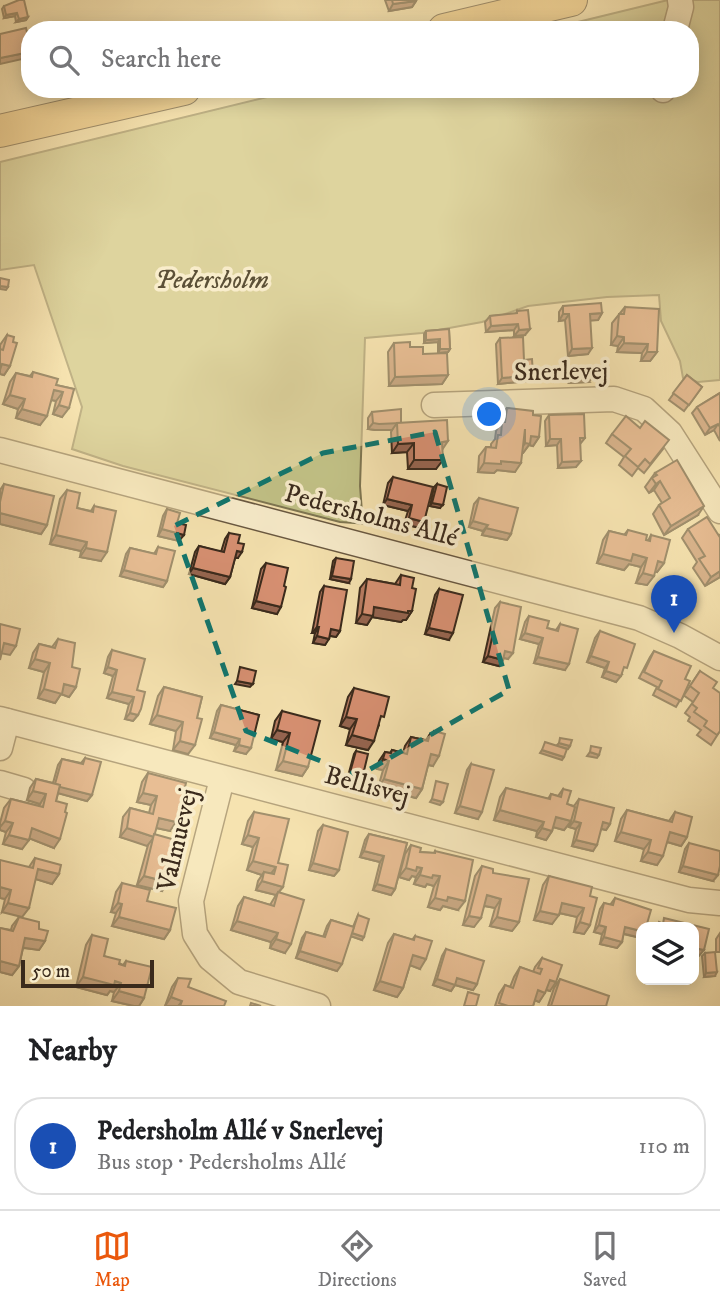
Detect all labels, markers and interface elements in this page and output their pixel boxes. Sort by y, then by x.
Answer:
search box [21,21,699,98]
icon: search [45,41,83,79]
text: Search here [101,43,221,76]
park label: Pedersholm [155,264,269,297]
street label: Snerlevej [514,355,608,389]
your location [472,397,506,431]
street label: Pedersholms Allé [281,477,462,555]
pin: 1 [651,575,697,633]
street label: Bellisvej [321,759,413,813]
street label: Valmuevej [150,785,206,896]
map controls [636,922,699,985]
button: layers [636,922,699,985]
scale bar [21,957,154,989]
text: 50 m [32,960,70,983]
text: Nearby [28,1033,117,1070]
text: Pedersholm Allé v Snerlevej [97,1115,383,1148]
text: 1 [49,1132,57,1161]
text: 110 m [639,1132,690,1161]
text: Bus stop · Pedersholms Allé [97,1148,346,1177]
tab: Map [93,1227,131,1292]
tab: Directions [318,1227,397,1292]
tab: Saved [583,1227,627,1292]

